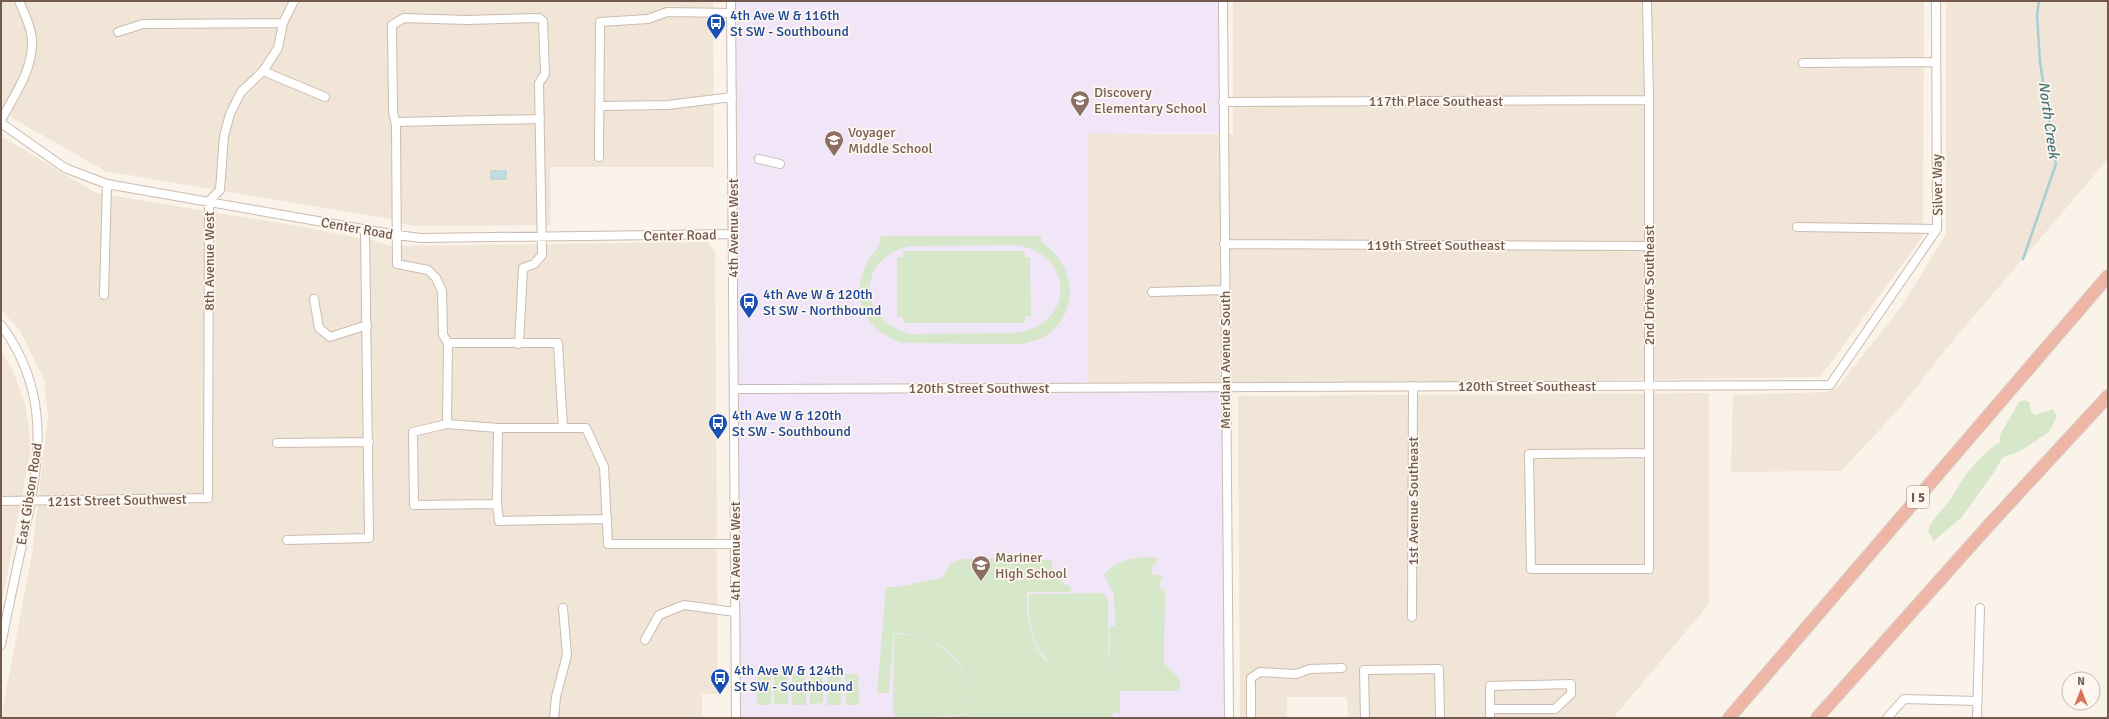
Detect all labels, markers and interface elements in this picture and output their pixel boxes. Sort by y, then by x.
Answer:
place label: 4th Ave W & 116th St SW - Southbound [730,7,849,40]
bus stop icon: 4th Ave W & 116th St SW - Southbound [705,12,727,40]
water label: North Creek [2035,80,2064,161]
place label: Discovery Elementary School [1094,84,1207,117]
school or university icon: Discovery Elementary School [1069,89,1091,117]
street label: 117th Place Southeast [1369,93,1503,110]
place label: Voyager Middle School [848,124,933,157]
school or university icon: Voyager Middle School [823,129,845,157]
street label: Silver Way [1928,153,1947,216]
street label: 4th Avenue West [725,178,742,278]
street label: 8th Avenue West [201,211,218,311]
street label: Center Road [320,214,394,243]
street label: 2nd Drive Southeast [1641,225,1658,345]
street label: Center Road [643,226,717,245]
street label: 119th Street Southeast [1367,237,1505,254]
place label: 4th Ave W & 120th St SW - Northbound [763,286,881,319]
bus stop icon: 4th Ave W & 120th St SW - Northbound [738,291,760,319]
street label: Meridian Avenue South [1217,291,1234,429]
street label: 120th Street Southeast [1458,378,1596,395]
street label: 120th Street Southwest [909,380,1050,397]
place label: 4th Ave W & 120th St SW - Southbound [732,407,851,440]
bus stop icon: 4th Ave W & 120th St SW - Southbound [707,412,729,440]
street label: 1st Avenue Southeast [1405,436,1422,565]
street label: East Gibson Road [13,442,46,546]
road number: I 5 [1907,486,1929,508]
street label: 121st Street Southwest [47,491,187,510]
street label: 4th Avenue West [727,501,744,601]
place label: Mariner High School [995,549,1067,582]
school or university icon: Mariner High School [970,554,992,582]
place label: 4th Ave W & 124th St SW - Southbound [734,662,853,695]
bus stop icon: 4th Ave W & 124th St SW - Southbound [709,667,731,695]
north arrow [2061,671,2101,711]
text: N [2077,675,2085,688]

